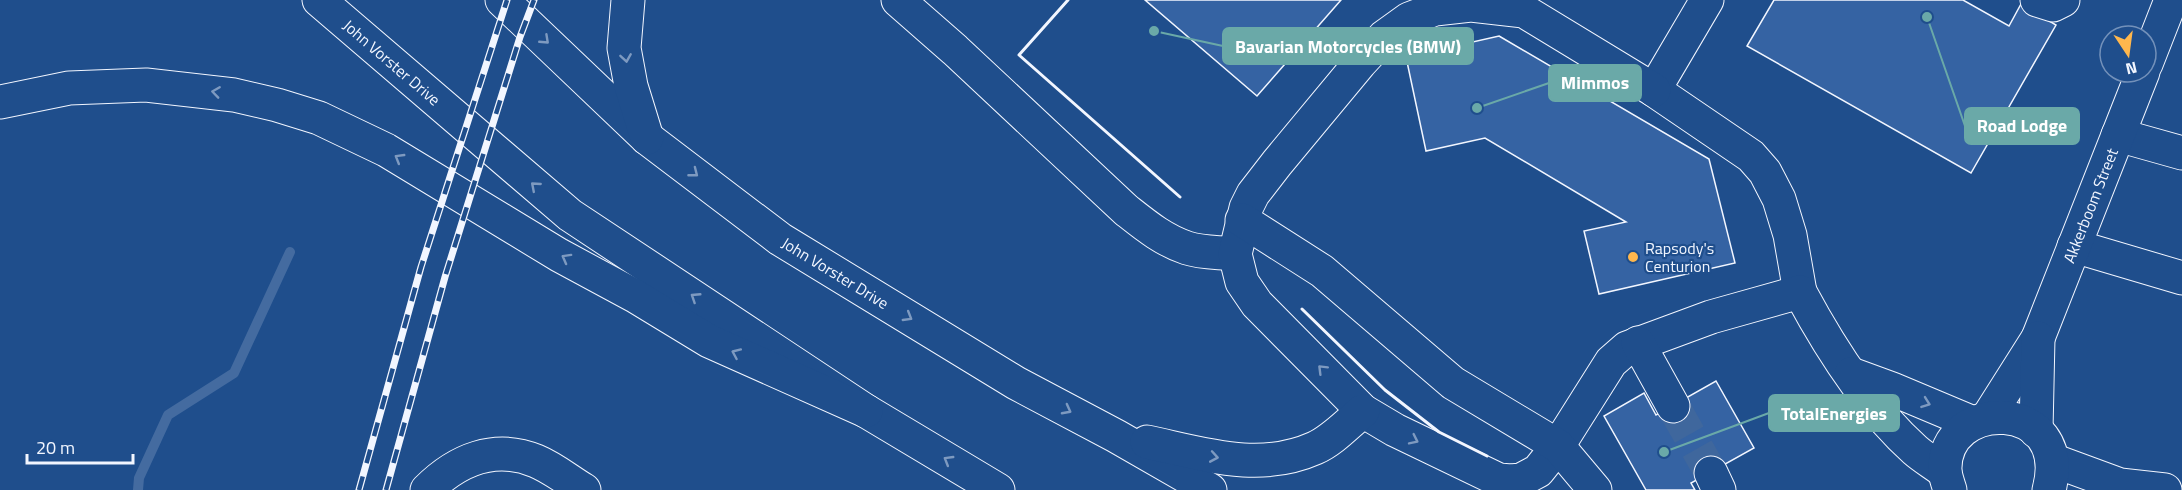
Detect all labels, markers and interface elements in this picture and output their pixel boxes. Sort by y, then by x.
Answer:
street label: John Vorster Drive [338,14,446,111]
north arrow [2098,24,2158,84]
callout: Bavarian Motorcycles (BMW) [1223,28,1473,64]
one-way arrow [538,33,548,44]
text: Bavarian Motorcycles (BMW) [1235,33,1461,60]
one-way arrow [619,53,631,63]
text: N [2123,56,2139,82]
callout: Mimmos [1549,65,1641,101]
text: Mimmos [1561,69,1629,96]
one-way arrow [212,87,221,99]
callout: Road Lodge [1965,108,2079,144]
text: Road Lodge [1977,112,2067,139]
street label: Akkerboom Street [2057,144,2124,267]
one-way arrow [395,153,405,165]
one-way arrow [687,166,698,177]
one-way arrow [531,182,542,193]
street label: John Vorster Drive [777,231,894,315]
place label: Rapsody's Centurion [1645,236,1714,278]
marker: Rapsody's Centurion [1626,250,1640,264]
one-way arrow [561,254,572,266]
one-way arrow [690,294,701,305]
one-way arrow [902,310,912,322]
one-way arrow [731,348,742,360]
one-way arrow [1318,366,1329,377]
callout: TotalEnergies [1769,395,1899,431]
one-way arrow [1920,395,1931,408]
text: TotalEnergies [1781,400,1887,427]
one-way arrow [1061,403,1072,414]
scale bar [27,427,134,465]
one-way arrow [1407,432,1418,444]
text: 20 m [36,434,75,461]
one-way arrow [1209,450,1219,463]
one-way arrow [944,455,954,467]

